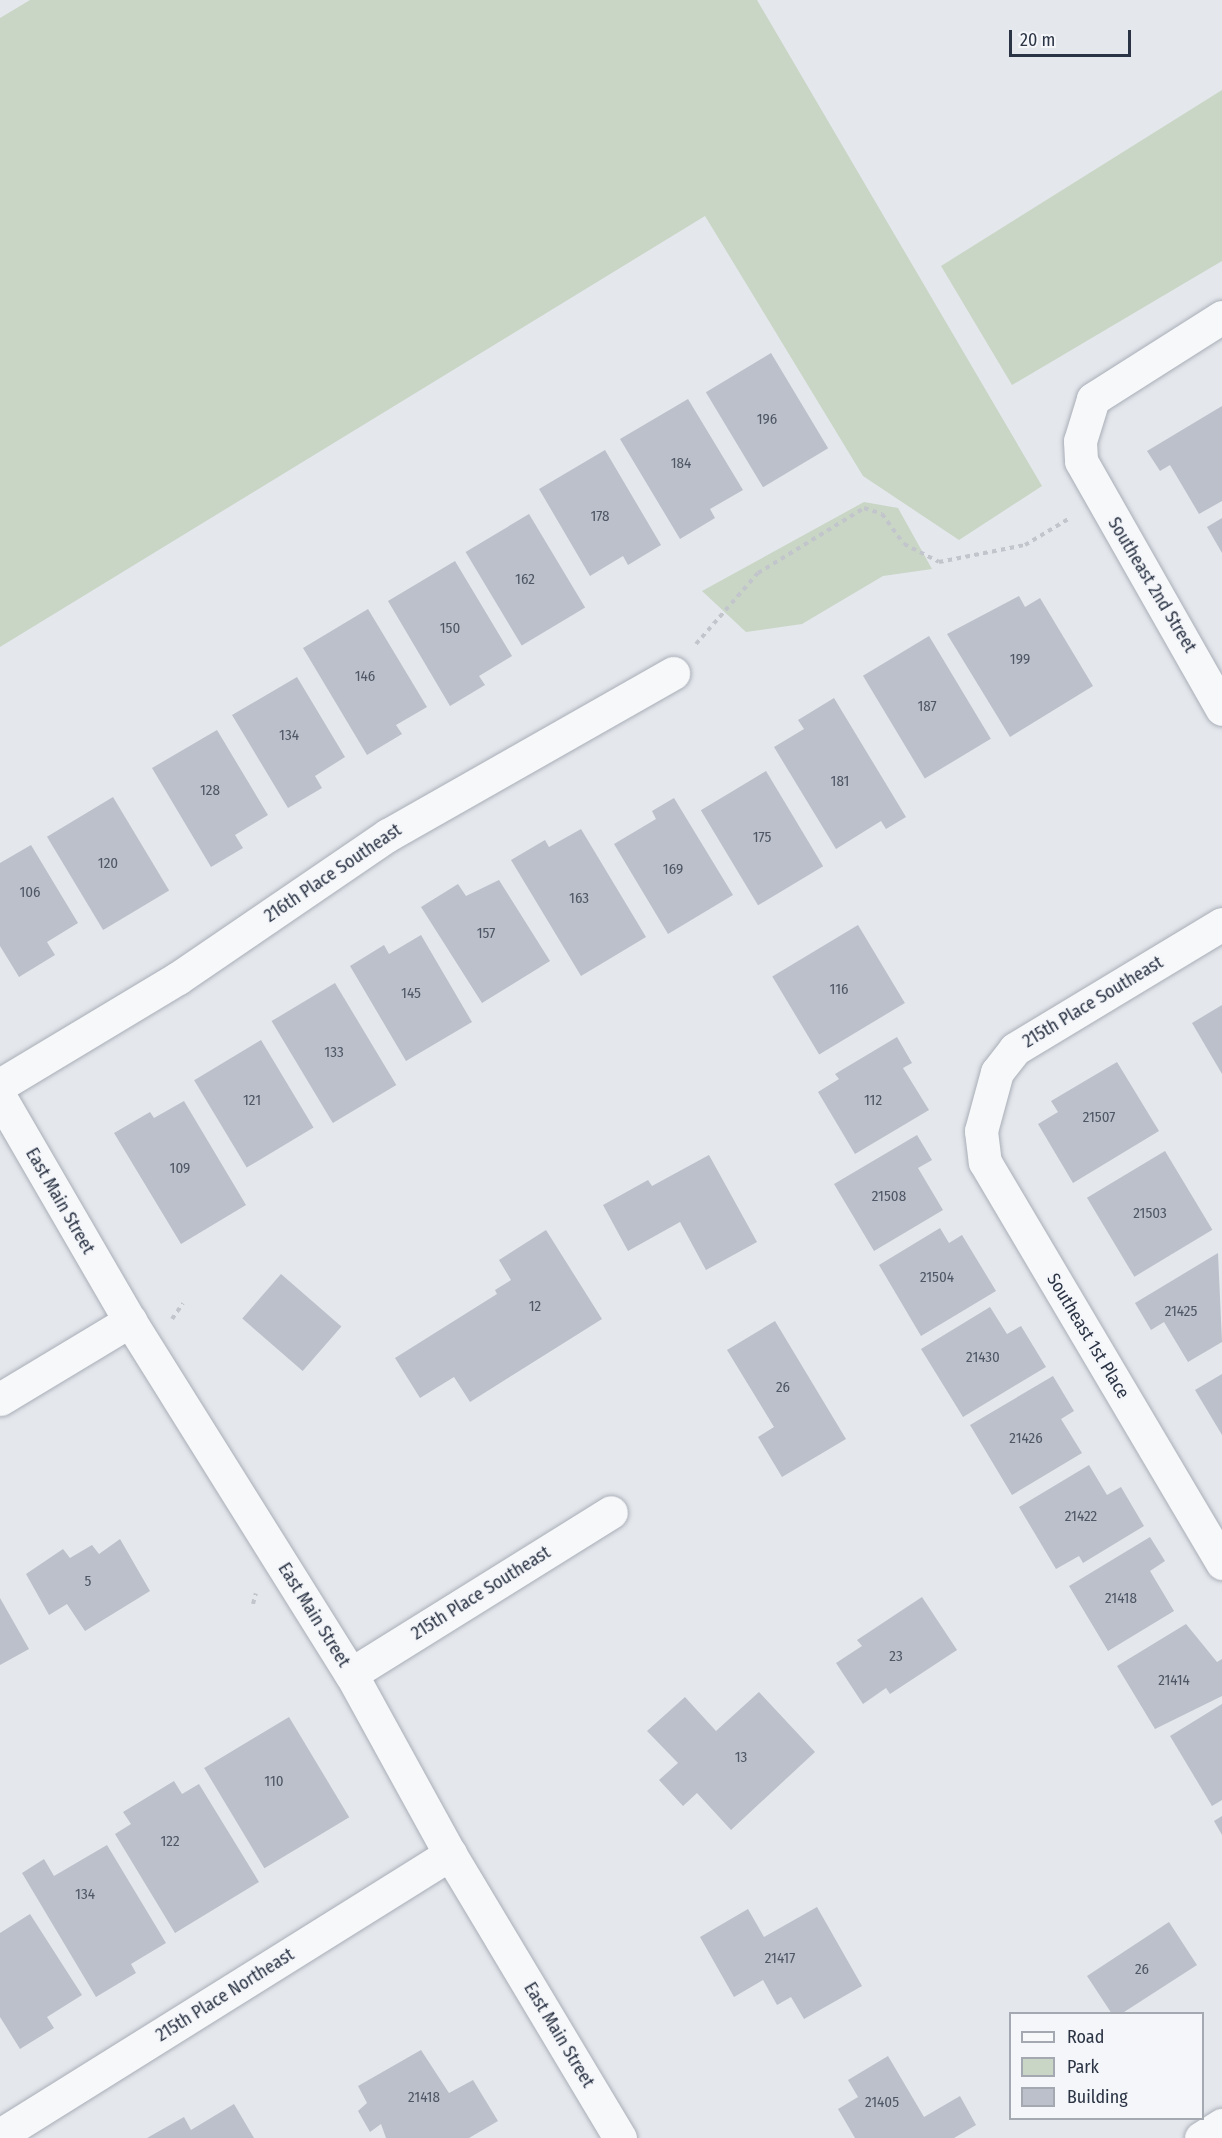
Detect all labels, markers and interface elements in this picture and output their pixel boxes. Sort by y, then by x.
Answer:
scale bar [1012,18,1134,56]
text: 20 m [1020,29,1055,51]
house number: 196 [757,411,777,429]
house number: 184 [671,455,691,473]
house number: 178 [590,508,610,526]
street label: Southeast 2nd Street [1103,513,1201,657]
house number: 162 [515,571,535,589]
house number: 150 [440,620,460,638]
house number: 199 [1010,651,1030,669]
house number: 146 [355,668,375,686]
house number: 187 [917,698,937,716]
house number: 134 [279,727,299,745]
house number: 181 [831,773,849,791]
house number: 128 [200,782,220,800]
street label: 216th Place Southeast [260,819,406,927]
house number: 175 [753,829,771,847]
house number: 120 [98,855,118,873]
house number: 169 [663,861,683,879]
house number: 106 [19,884,41,902]
house number: 163 [569,890,589,908]
house number: 157 [477,925,495,943]
street label: 215th Place Southeast [1019,952,1167,1052]
house number: 116 [830,981,848,999]
house number: 145 [401,985,421,1003]
house number: 133 [324,1044,344,1062]
house number: 121 [243,1092,261,1110]
house number: 112 [864,1092,882,1110]
house number: 21507 [1083,1109,1115,1127]
street label: East Main Street [21,1144,99,1258]
house number: 109 [170,1160,190,1178]
house number: 21508 [872,1188,906,1206]
house number: 21503 [1133,1205,1167,1223]
house number: 21504 [920,1269,954,1287]
street label: Southeast 1st Place [1042,1269,1134,1403]
house number: 12 [529,1298,541,1316]
house number: 21425 [1165,1303,1197,1321]
house number: 21430 [966,1349,1000,1367]
house number: 26 [776,1379,790,1397]
house number: 21426 [1009,1430,1043,1448]
house number: 21422 [1065,1508,1097,1526]
street label: 215th Place Southeast [408,1542,554,1644]
street label: East Main Street [273,1559,355,1671]
house number: 5 [85,1573,91,1591]
house number: 21418 [1105,1590,1137,1608]
house number: 23 [889,1648,903,1666]
house number: 21414 [1158,1672,1190,1690]
house number: 13 [735,1749,747,1767]
house number: 110 [264,1773,284,1791]
house number: 122 [160,1833,180,1851]
house number: 134 [75,1886,95,1904]
street label: 215th Place Northeast [152,1944,298,2046]
house number: 21417 [765,1950,795,1968]
house number: 26 [1135,1961,1149,1979]
street label: East Main Street [519,1978,599,2092]
legend [1009,2012,1204,2120]
text: Road [1067,2026,1104,2048]
text: Park [1067,2056,1099,2078]
text: Building [1067,2086,1128,2108]
house number: 21418 [408,2089,440,2107]
house number: 21405 [865,2094,899,2112]

